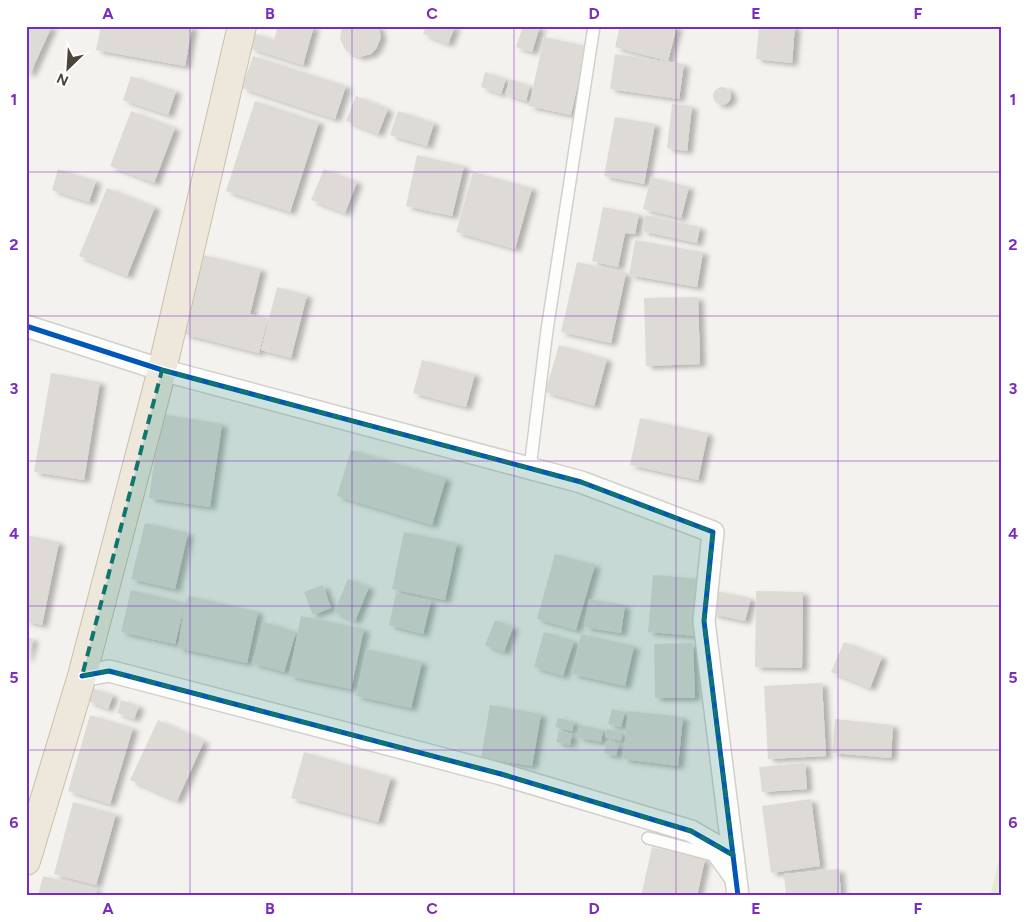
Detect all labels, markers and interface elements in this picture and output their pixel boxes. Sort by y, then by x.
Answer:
text: A [102,4,114,23]
text: B [265,4,275,23]
text: C [426,4,438,23]
text: D [588,4,600,23]
text: E [751,4,761,23]
text: F [914,4,923,23]
north arrow [42,42,92,92]
text: N [54,69,71,89]
text: 1 [11,90,17,109]
text: 1 [1010,90,1016,109]
text: 2 [9,235,19,254]
text: 2 [1008,235,1018,254]
text: 3 [10,379,19,398]
text: 3 [1009,379,1018,398]
text: 4 [9,524,19,543]
text: 4 [1008,524,1018,543]
text: 5 [9,668,19,687]
text: 5 [1008,668,1018,687]
text: 6 [9,813,19,832]
text: 6 [1008,813,1018,832]
text: A [102,899,114,918]
text: B [265,899,275,918]
text: C [426,899,438,918]
text: D [588,899,600,918]
text: E [751,899,761,918]
text: F [914,899,923,918]

